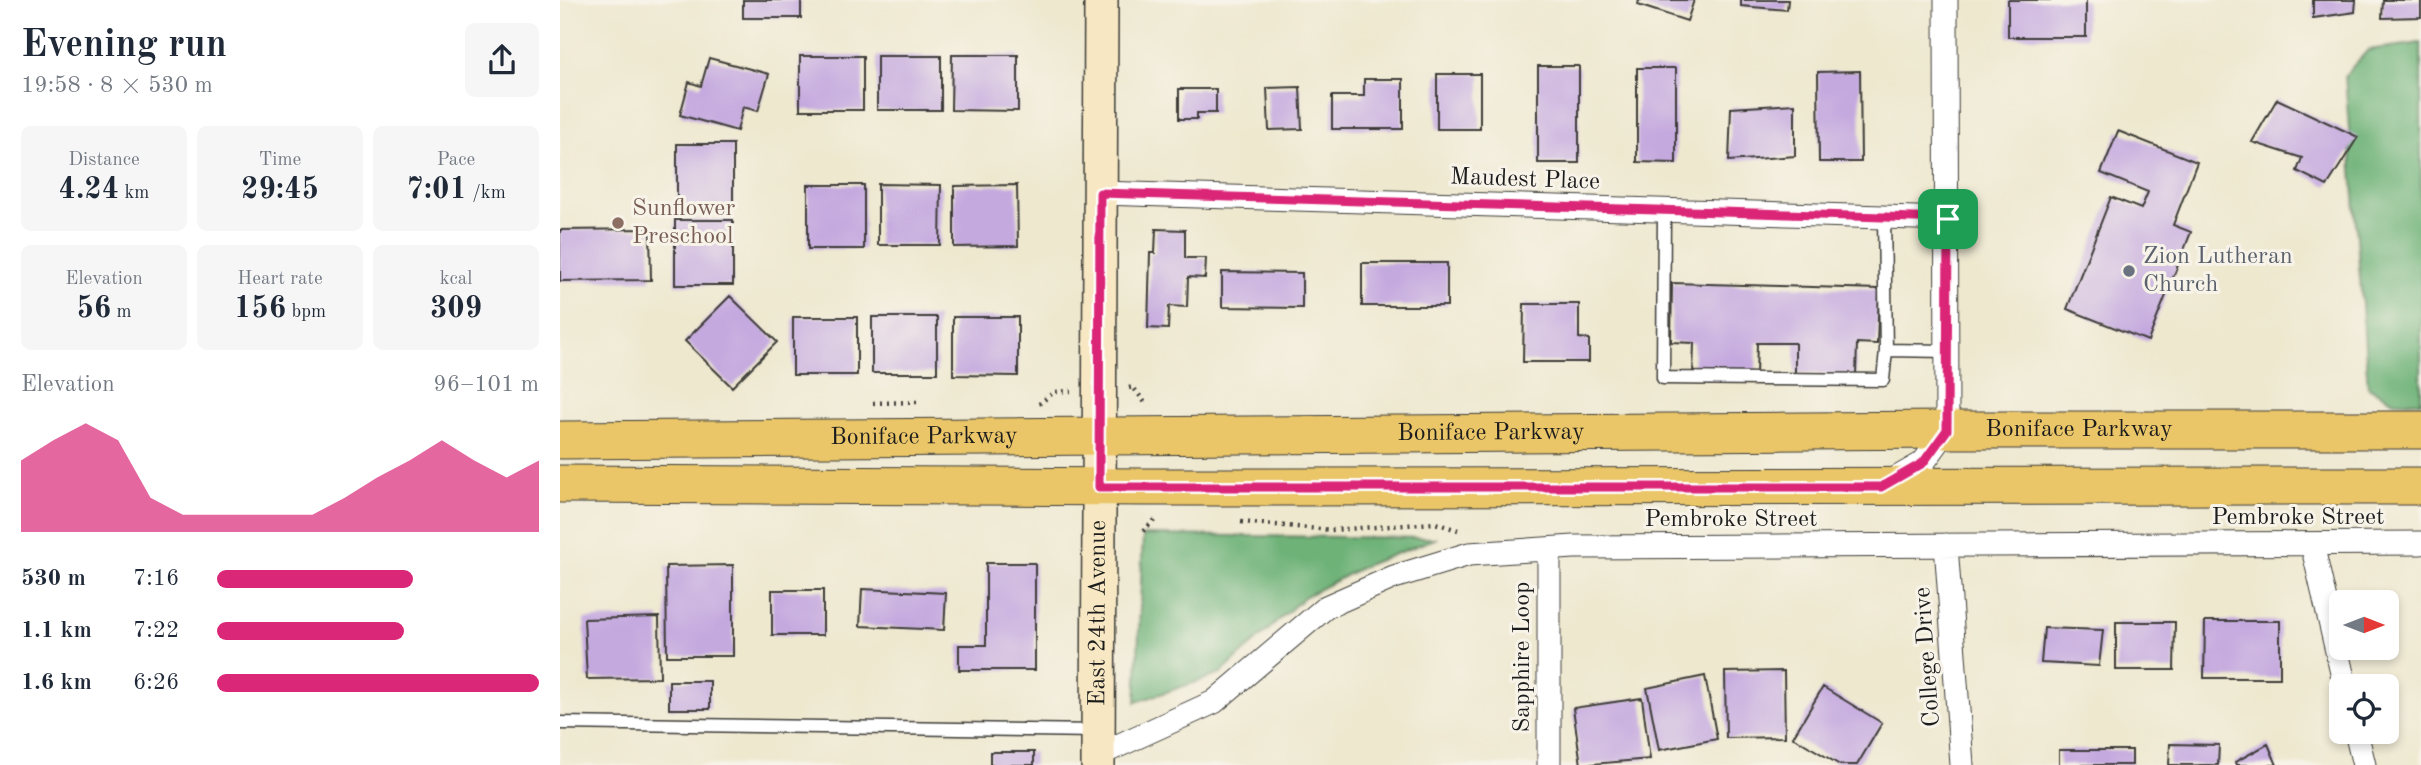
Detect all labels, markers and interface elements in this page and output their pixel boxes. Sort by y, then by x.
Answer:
button: share [465,23,539,97]
text: Evening run [21,27,227,65]
text: 19:58 · 8 × 530 m [21,74,213,97]
text: Distance [68,151,140,170]
text: Time [259,151,301,170]
text: Pace [437,151,475,170]
street label: Maudest Place [1450,165,1600,195]
text: 4.24 [59,175,119,205]
text: 29:45 [241,175,319,205]
text: 7:01 [406,175,467,205]
text: km [119,184,149,203]
text: /km [467,184,506,203]
pin [1918,189,1978,249]
place label: Sunflower Preschool [632,197,735,249]
icon: arrive [1929,200,1967,238]
marker: Sunflower Preschool [610,215,626,231]
place label: Zion Lutheran Church [2143,245,2293,297]
marker: Zion Lutheran Church [2121,263,2137,279]
text: Elevation [65,270,143,289]
text: Heart rate [237,270,323,289]
text: kcal [440,270,472,289]
text: 56 [76,294,111,324]
text: 156 [234,294,286,324]
text: 309 [430,294,482,324]
text: m [111,303,132,322]
text: bpm [286,303,326,322]
text: Elevation [21,373,115,396]
text: 96–101 m [433,373,539,396]
street label: Boniface Parkway [1985,418,2173,442]
street label: Boniface Parkway [1397,421,1585,446]
street label: Boniface Parkway [830,425,1018,450]
street label: Pembroke Street [2211,506,2385,530]
street label: Pembroke Street [1644,508,1818,532]
street label: East 24th Avenue [1086,520,1111,706]
text: 530 m [21,567,86,590]
text: 7:16 [133,567,179,590]
street label: Sapphire Loop [1511,581,1535,733]
street label: College Drive [1911,586,1945,728]
north arrow [2329,590,2399,660]
map controls [2329,590,2399,744]
text: 1.1 km [21,619,92,642]
text: 7:22 [133,619,179,642]
text: 1.6 km [21,671,92,694]
text: 6:26 [133,671,179,694]
button: locate [2329,674,2399,744]

